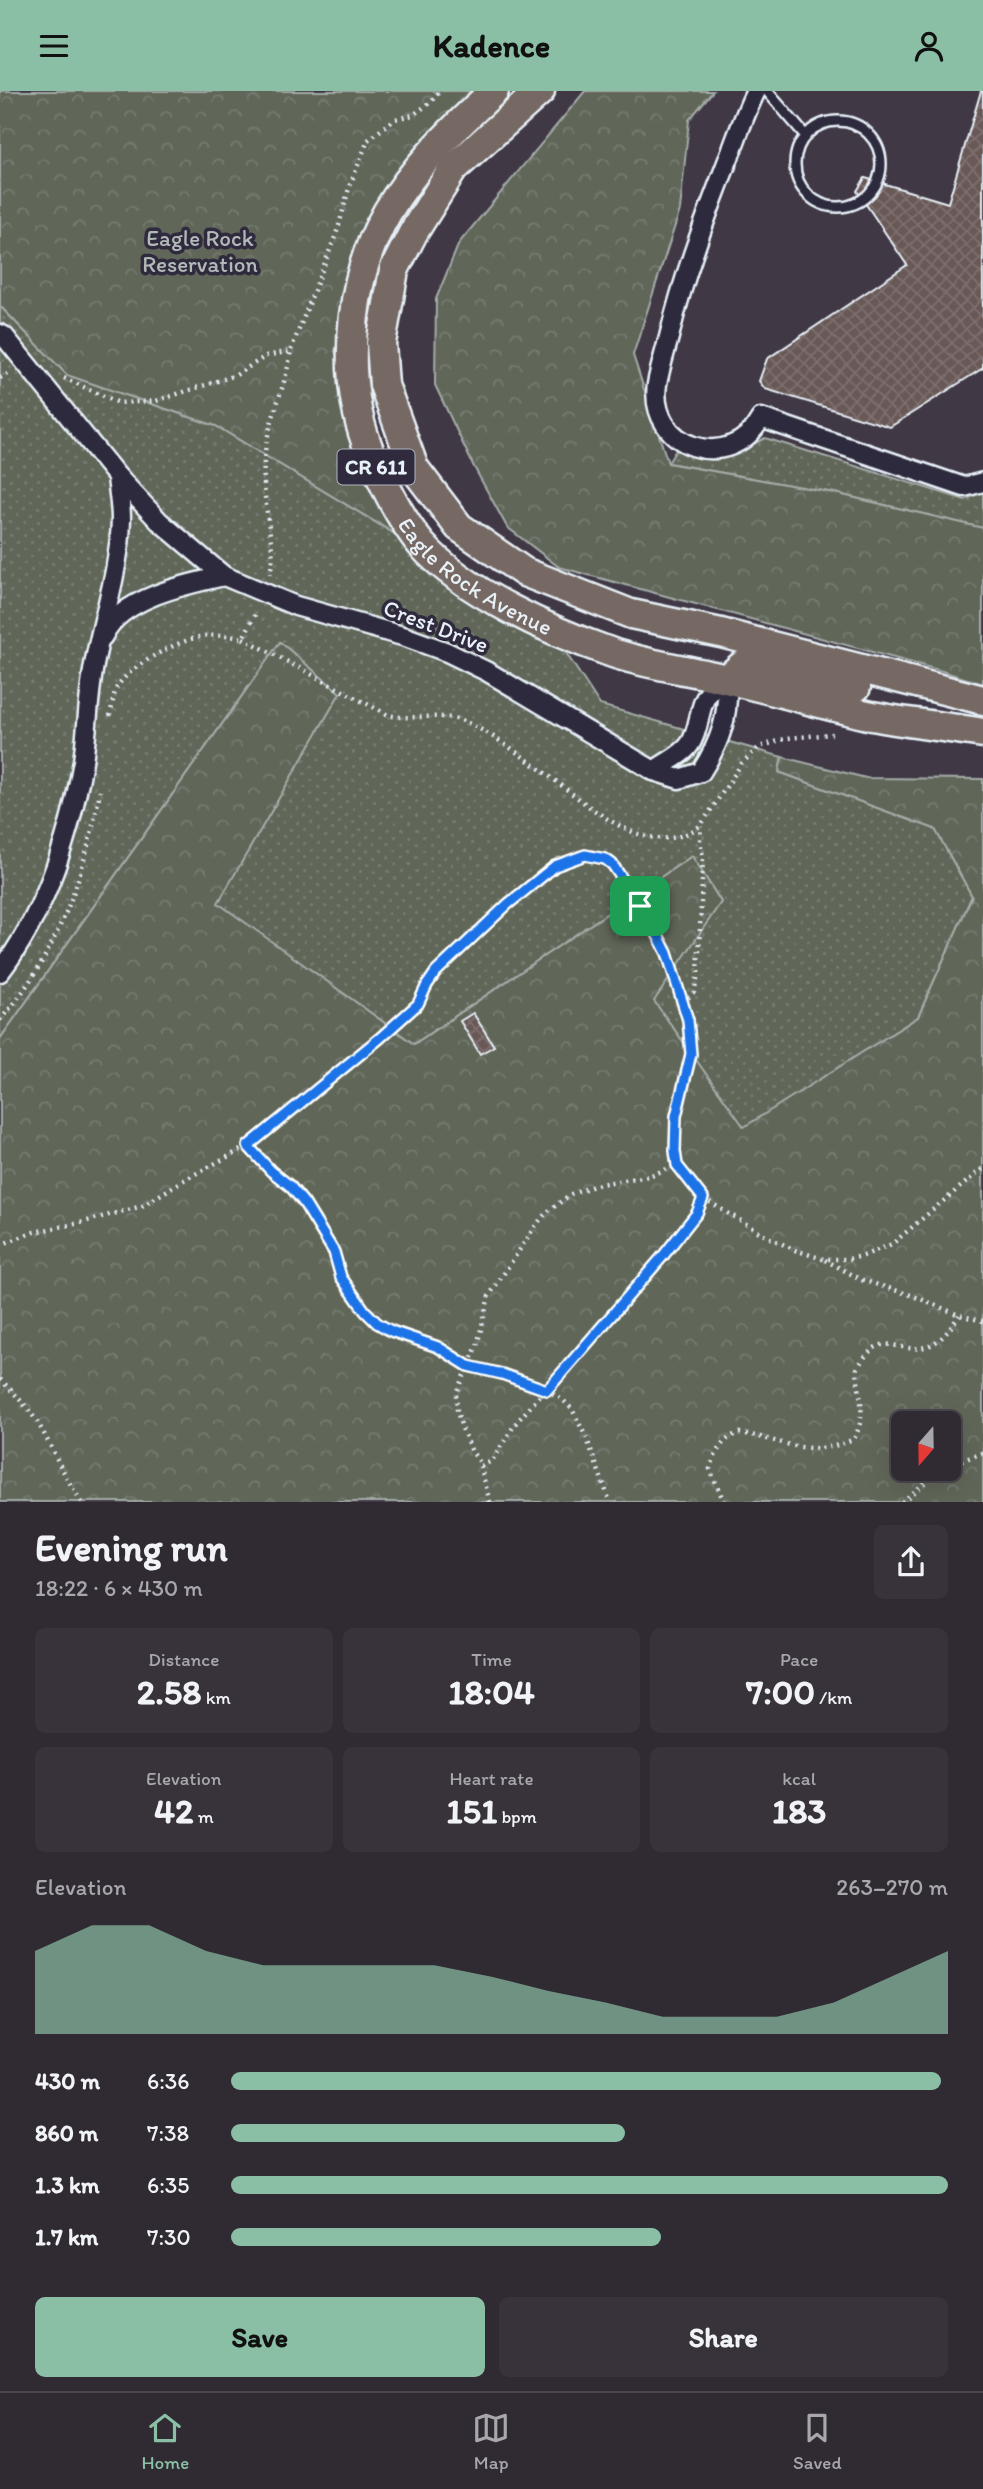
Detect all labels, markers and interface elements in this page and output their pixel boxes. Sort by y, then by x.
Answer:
icon: menu [35,27,73,65]
text: Kadence [433,27,550,65]
icon: person [910,27,948,65]
park label: Eagle Rock Reservation [142,224,258,278]
road number: CR 611 [338,449,414,485]
street label: Eagle Rock Avenue [392,512,557,641]
street label: Crest Drive [380,593,492,659]
pin [610,876,670,936]
icon: arrive [621,887,659,925]
north arrow [891,1411,961,1481]
map controls [891,1411,961,1481]
text: Evening run [35,1525,228,1571]
button: share [874,1525,948,1599]
text: 18:22 · 6 × 430 m [35,1574,203,1602]
text: Distance [148,1648,219,1671]
text: Time [471,1648,512,1671]
text: Pace [780,1648,818,1671]
text: 2.58 [137,1671,201,1713]
text: 18:04 [448,1671,535,1713]
text: 7:00 [746,1671,815,1713]
text: km [201,1686,231,1709]
text: /km [815,1686,852,1709]
text: Elevation [146,1767,222,1790]
text: Heart rate [449,1767,534,1790]
text: kcal [782,1767,816,1790]
text: 42 [154,1790,193,1832]
text: 151 [446,1790,497,1832]
text: 183 [772,1790,826,1832]
text: m [193,1805,214,1828]
text: bpm [497,1805,537,1828]
text: Elevation [35,1873,126,1901]
text: 263–270 m [836,1873,948,1901]
text: 430 m [35,2067,100,2095]
text: 6:36 [147,2067,190,2095]
text: 860 m [35,2119,98,2147]
text: 7:38 [147,2119,189,2147]
text: 1.3 km [35,2171,99,2199]
text: 6:35 [147,2171,189,2199]
text: 1.7 km [35,2223,98,2251]
text: 7:30 [147,2223,191,2251]
button: Save [35,2297,485,2377]
button: Share [499,2297,948,2377]
tab: Home [141,2409,189,2474]
tab: Map [472,2409,510,2474]
tab: Saved [793,2409,842,2474]

